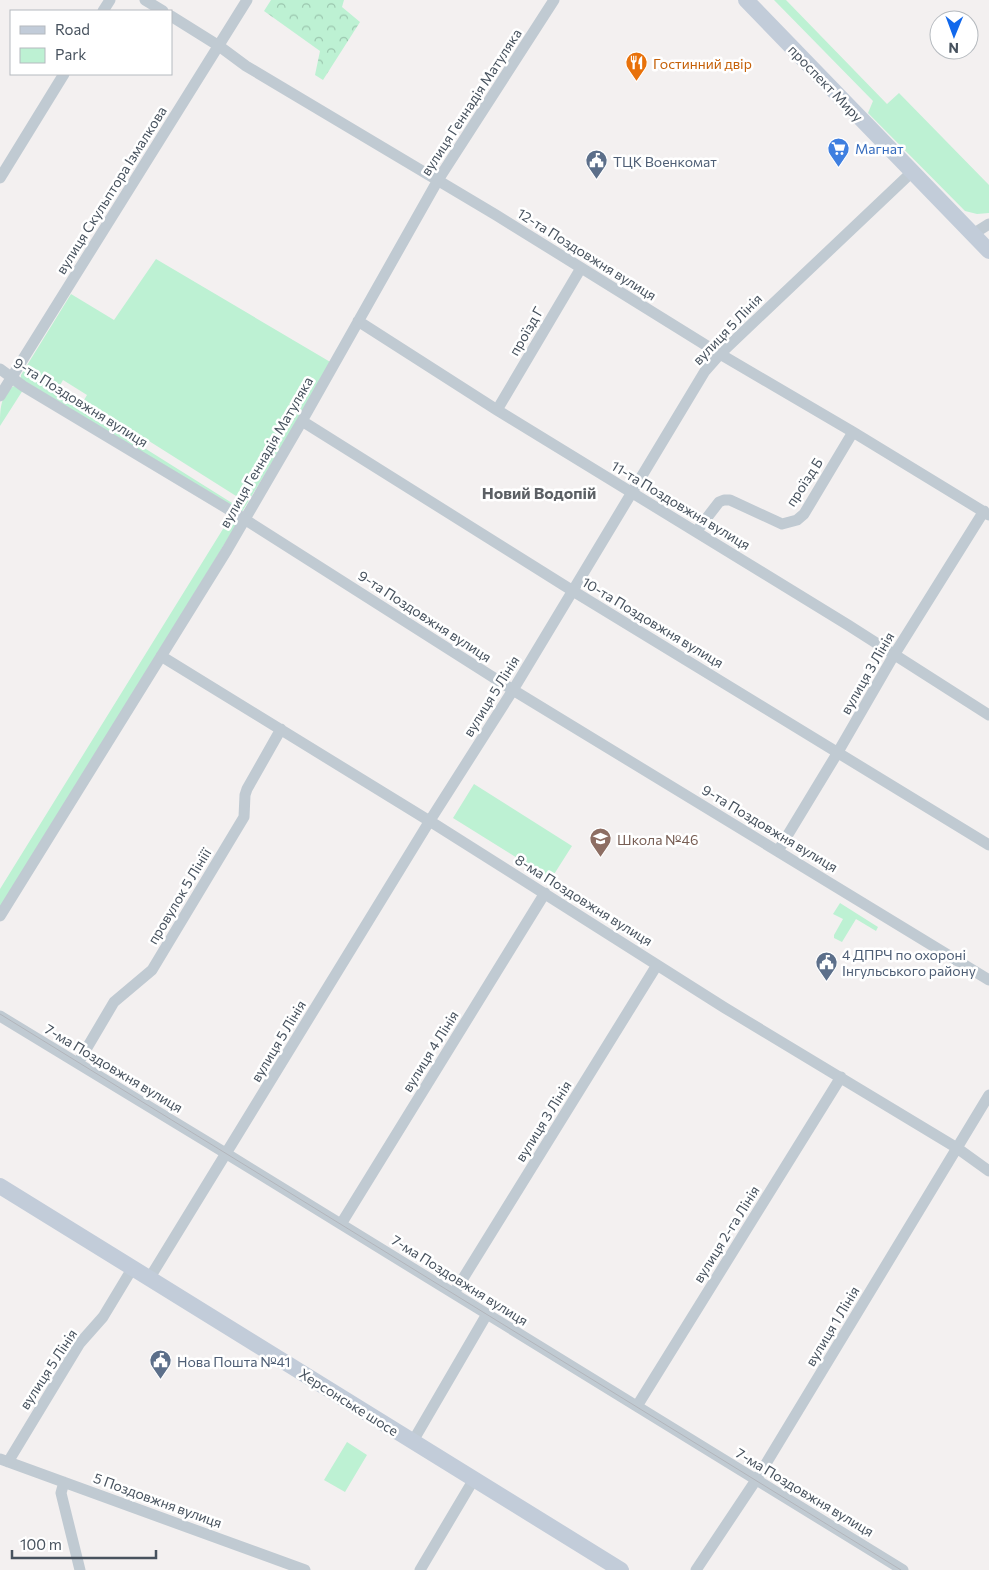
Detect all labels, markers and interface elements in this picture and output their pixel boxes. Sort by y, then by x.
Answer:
legend [10,10,172,75]
north arrow [929,10,979,60]
text: Road [55,20,90,38]
street label: вулиця Геннадія Матуляка [417,25,525,179]
text: N [948,40,959,57]
street label: проспект Миру [785,41,867,125]
text: Park [55,45,86,63]
restaurant icon: Гостинний двір [625,51,649,82]
place label: Гостинний двір [653,55,752,72]
street label: вулиця Скульптора Ізмалкова [52,103,170,277]
supermarket icon: Магнат [827,136,851,167]
place label: Магнат [855,140,904,157]
public building icon: ТЦК Военкомат [585,149,609,180]
place label: ТЦК Военкомат [613,153,717,170]
street label: 12-та Поздовжня вулиця [514,204,660,304]
street label: вулиця 5 Лінія [689,290,765,368]
street label: проїзд Г [505,303,547,358]
street label: 9-та Поздовжня вулиця [11,354,151,450]
street label: вулиця Геннадія Матуляка [216,373,316,531]
street label: проїзд Б [782,454,826,510]
street label: 11-та Поздовжня вулиця [609,457,753,553]
district label: Новий Водопій [482,483,596,502]
street label: 9-та Поздовжня вулиця [355,567,495,665]
street label: 10-та Поздовжня вулиця [579,573,727,671]
street label: вулиця 3 Лінія [837,629,897,717]
street label: вулиця 5 Лінія [459,652,523,740]
street label: 9-та Поздовжня вулиця [699,781,841,875]
school or university icon: Школа №46 [589,827,613,858]
place label: Школа №46 [617,831,698,848]
street label: провулок 5 Лініії [144,845,215,947]
street label: 8-ма Поздовжня вулиця [512,851,656,949]
place label: 4 ДПРЧ по охороні Інгульського району [842,946,976,979]
public building icon: 4 ДПРЧ по охороні Інгульського району [814,950,838,981]
street label: вулиця 5 Лінія [247,997,309,1085]
street label: вулиця 4 Лінія [398,1007,462,1095]
street label: 7-ма Поздовжня вулиця [42,1020,186,1116]
street label: вулиця 3 Лінія [511,1077,575,1165]
street label: вулиця 2-га Лінія [689,1182,763,1286]
street label: 7-ма Поздовжня вулиця [389,1231,531,1329]
street label: вулиця 1 Лінія [801,1283,863,1369]
street label: вулиця 5 Лінія [16,1326,80,1412]
public building icon: Нова Пошта №41 [149,1349,173,1380]
place label: Нова Пошта №41 [177,1353,291,1370]
street label: Херсонське шосе [296,1365,402,1439]
street label: 7-ма Поздовжня вулиця [733,1444,877,1540]
street label: 5 Поздовжня вулиця [92,1469,224,1531]
scale bar [12,1528,156,1560]
text: 100 m [20,1535,62,1553]

